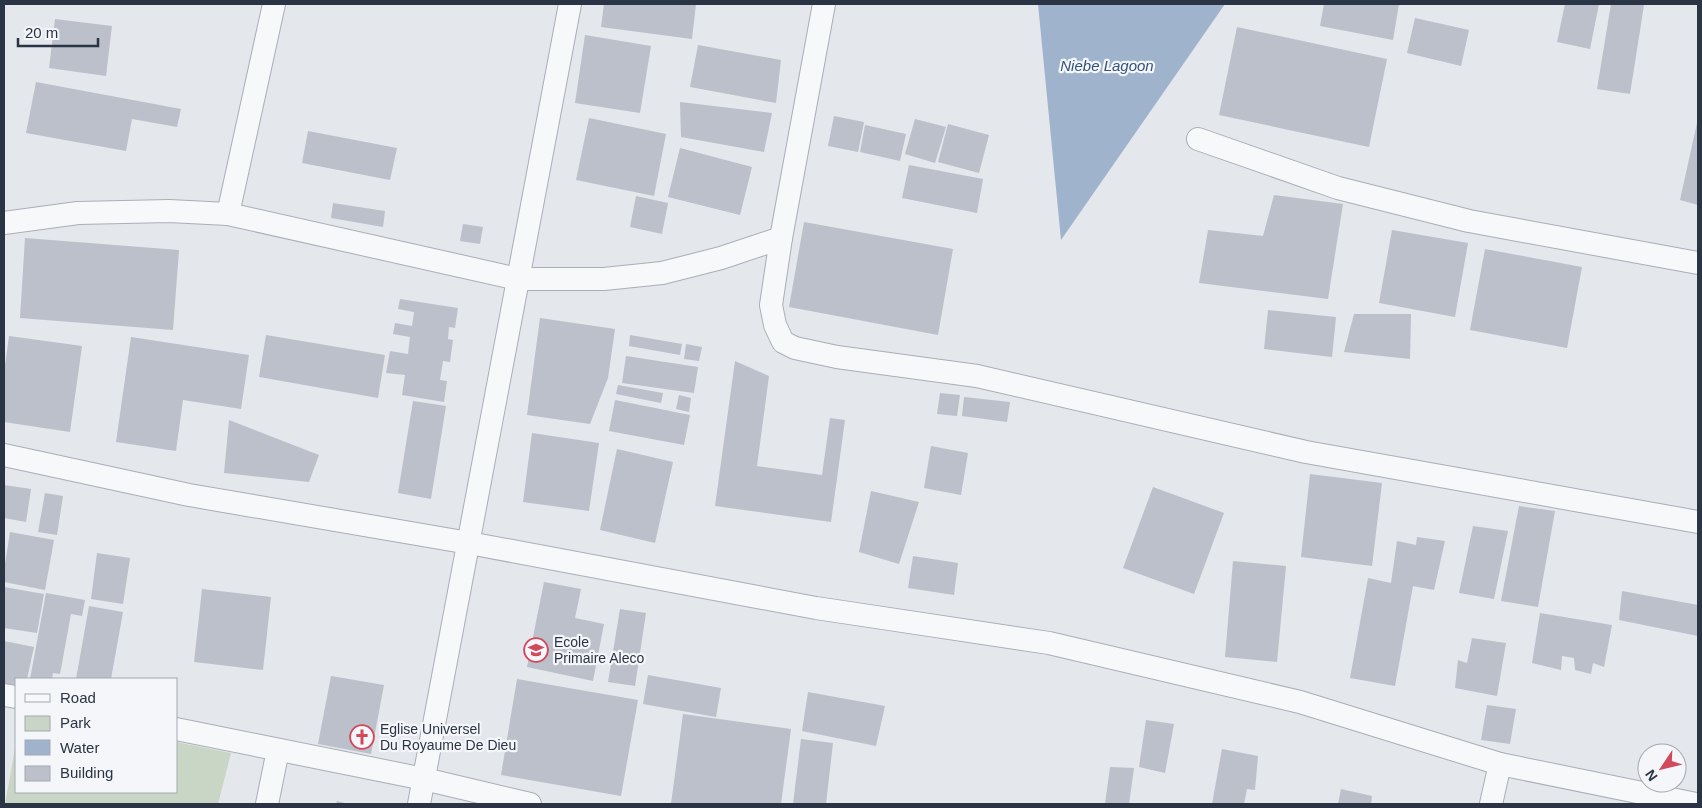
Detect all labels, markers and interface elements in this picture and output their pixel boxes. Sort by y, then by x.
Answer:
scale bar [18,15,98,47]
text: 20 m [25,24,58,41]
water label: Niebe Lagoon [1060,57,1154,74]
place label: Ecole Primaire Aleco [554,634,644,666]
school or university icon: Ecole Primaire Aleco [523,637,549,663]
legend [15,678,178,793]
text: Road [60,689,96,706]
text: Park [60,714,91,731]
place label: Eglise Universel Du Royaume De Dieu [380,721,516,753]
church icon: Eglise Universel Du Royaume De Dieu [349,724,375,750]
text: Water [60,739,99,756]
north arrow [1637,743,1687,793]
text: Building [60,764,113,781]
text: N [1642,767,1661,784]

